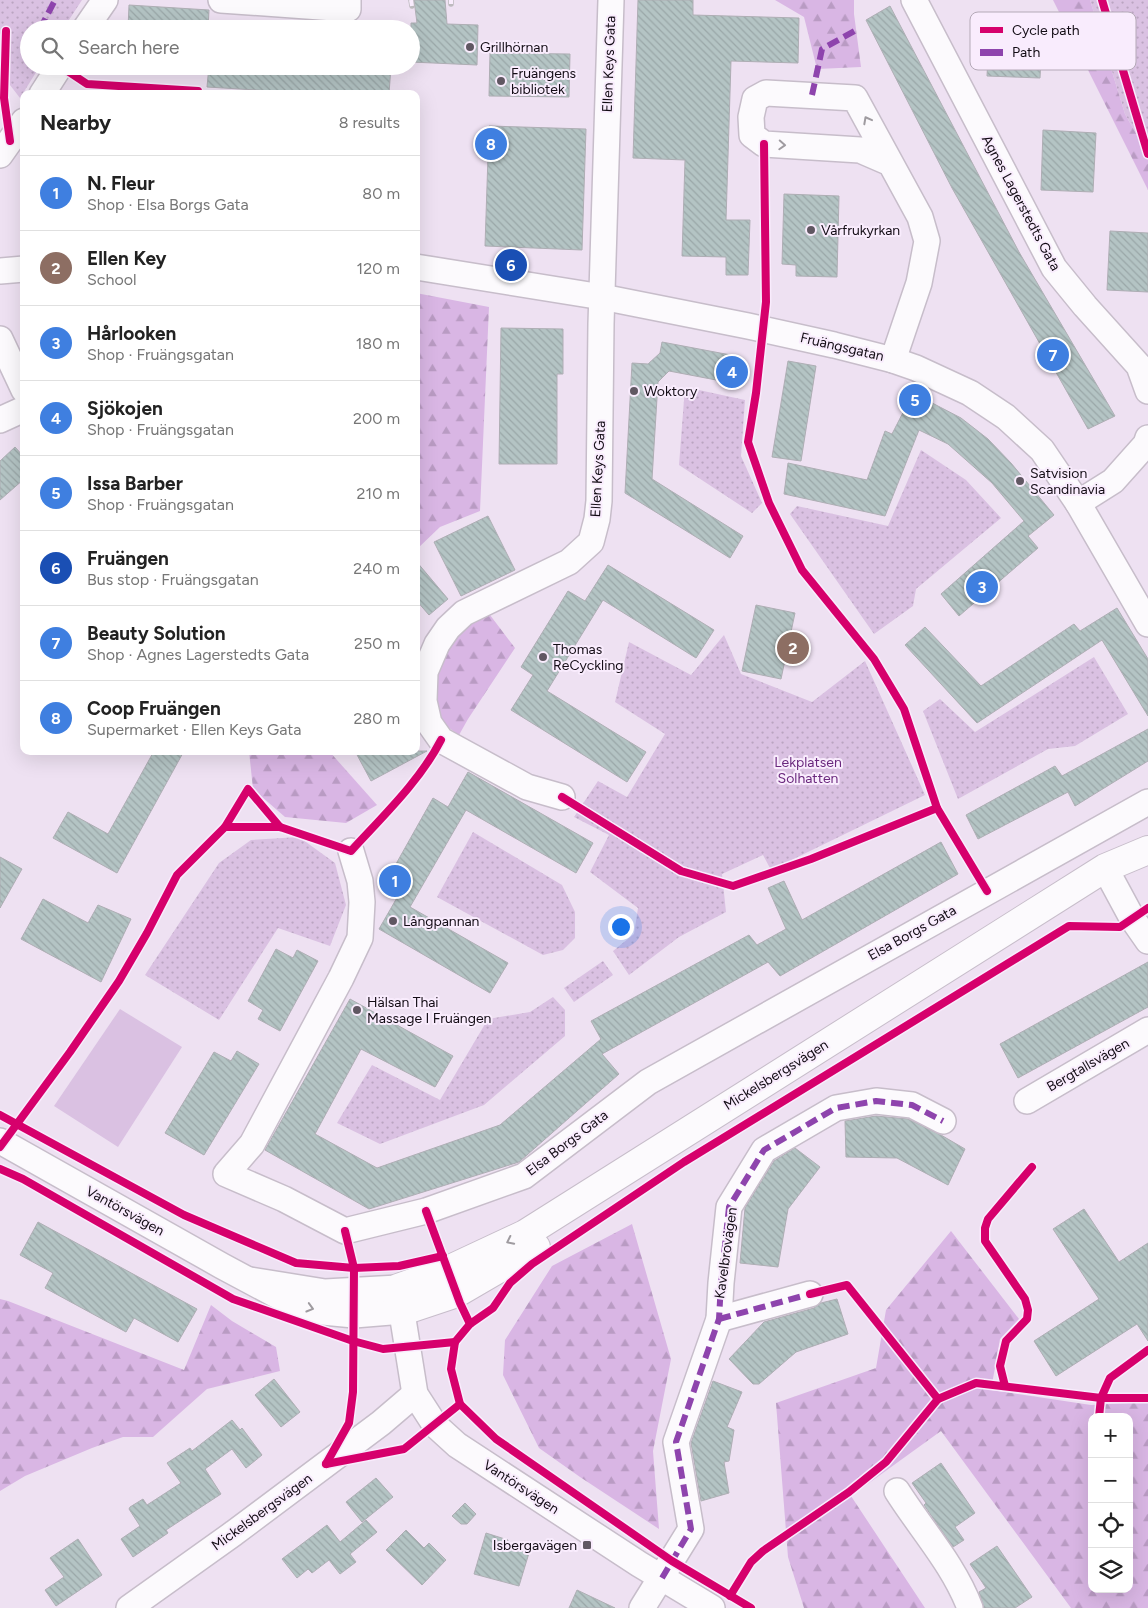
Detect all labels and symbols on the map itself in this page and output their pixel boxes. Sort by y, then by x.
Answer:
legend [970,12,1136,70]
street label: Ellen Keys Gata [599,15,619,113]
text: Cycle path [1012,22,1080,39]
place label: Grillhörnan [480,39,548,56]
marker: Grillhörnan [464,41,476,53]
text: Path [1012,44,1040,61]
place label: Fruängens bibliotek [511,65,576,98]
marker: Fruängens bibliotek [495,75,507,87]
one-way arrow [863,116,873,125]
pin: 8 [475,125,507,163]
street label: Agnes Lagerstedts Gata [978,132,1064,274]
one-way arrow [779,140,787,151]
place label: Vårfrukyrkan [821,222,900,239]
marker: Vårfrukyrkan [805,224,817,236]
pin: 6 [495,246,527,284]
street label: Fruängsgatan [799,329,886,365]
pin: 7 [1037,336,1069,374]
pin: 4 [716,353,748,391]
pin: 5 [899,381,931,419]
place label: Woktory [644,383,698,400]
marker: Woktory [628,385,640,397]
street label: Ellen Keys Gata [587,420,609,518]
place label: Satvision Scandinavia [1030,465,1105,498]
marker: Satvision Scandinavia [1014,475,1026,487]
pin: 3 [966,568,998,606]
pin: 2 [777,629,809,667]
place label: Thomas ReCyckling [553,641,623,674]
marker: Thomas ReCyckling [537,651,549,663]
park label: Lekplatsen Solhatten [774,754,842,787]
pin: 1 [379,862,411,900]
street label: Elsa Borgs Gata [865,902,959,964]
place label: Långpannan [403,913,480,930]
your location [608,914,634,940]
marker: Långpannan [387,915,399,927]
place label: Hälsan Thai Massage I Fruängen [367,994,492,1027]
marker: Hälsan Thai Massage I Fruängen [351,1004,363,1016]
street label: Bergtallsvägen [1044,1034,1132,1095]
street label: Mickelsbergsvägen [721,1036,832,1114]
street label: Elsa Borgs Gata [523,1107,611,1179]
street label: Vantörsvägen [83,1183,167,1240]
street label: Kavelbrovägen [711,1206,741,1300]
one-way arrow [506,1235,515,1245]
one-way arrow [305,1302,314,1313]
street label: Vantörsvägen [480,1456,562,1518]
street label: Mickelsbergsvägen [208,1470,316,1554]
place label: Isbergavägen [493,1537,577,1554]
marker: Isbergavägen [581,1539,593,1551]

